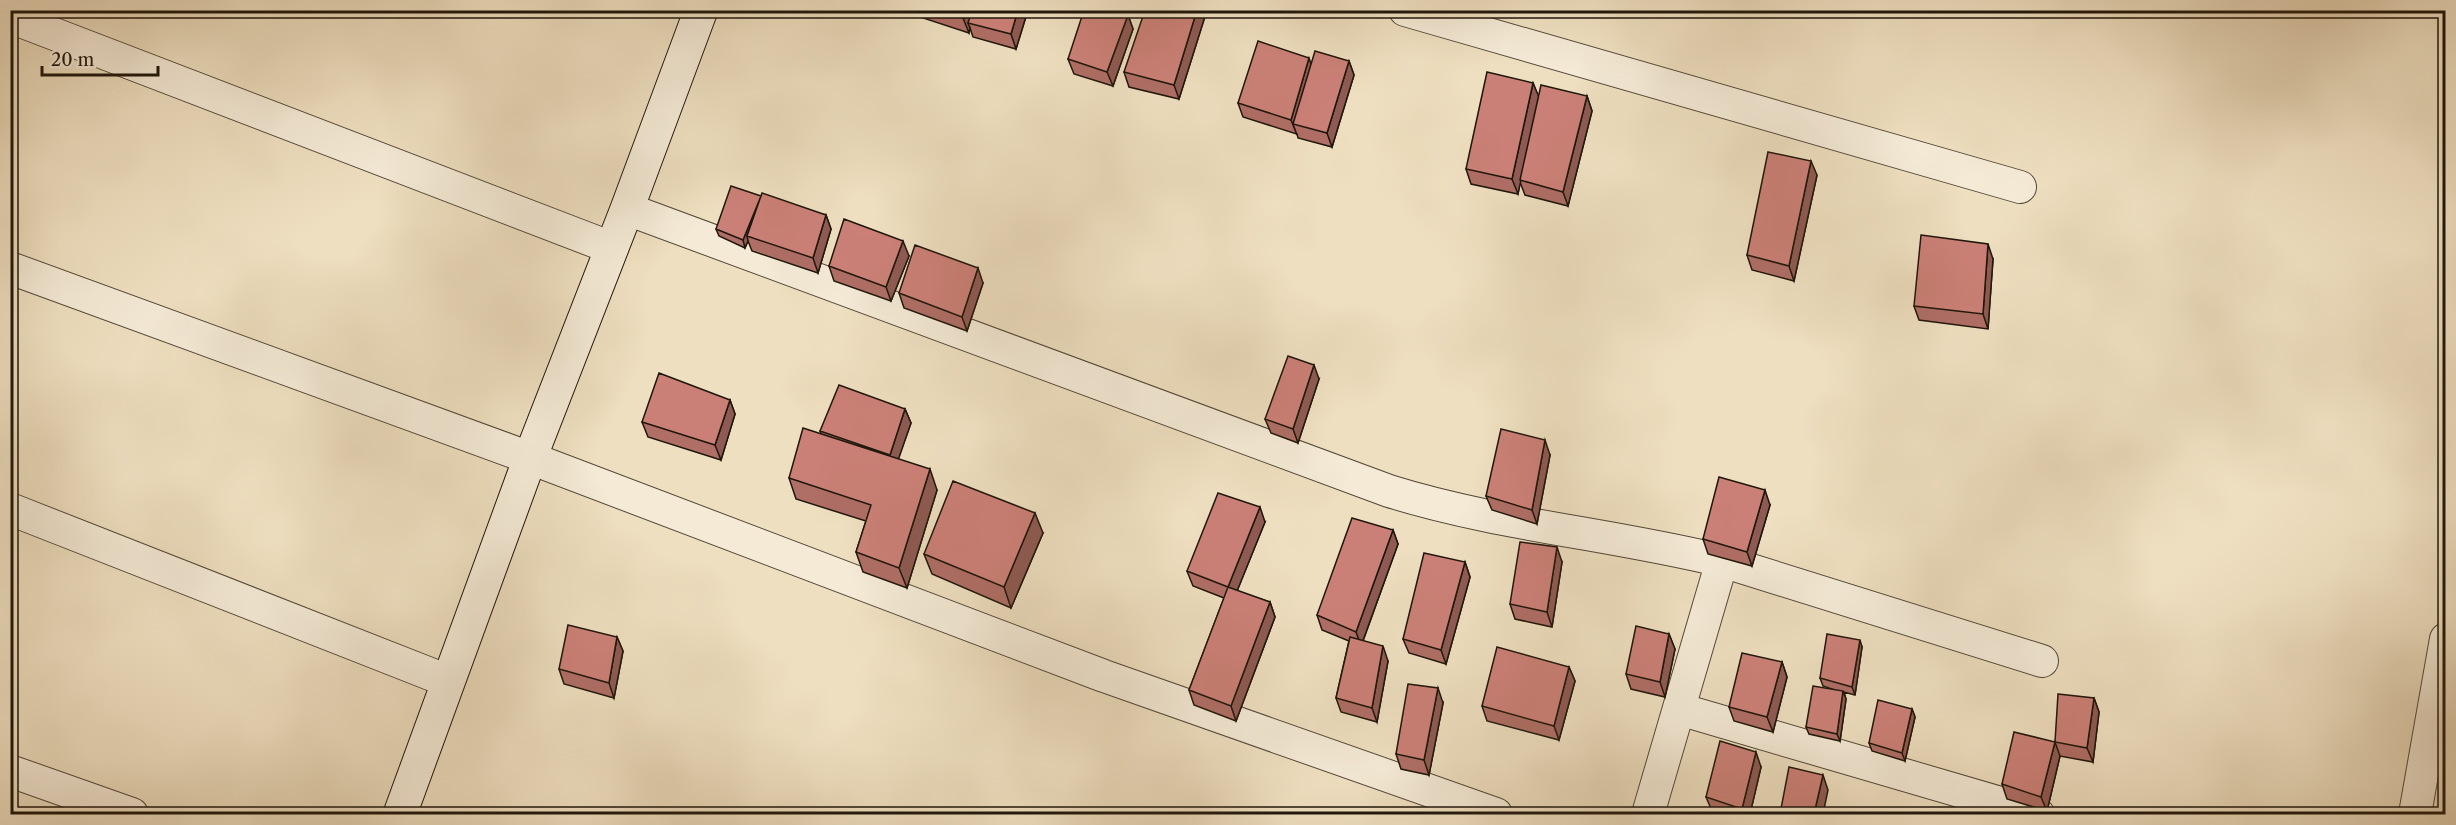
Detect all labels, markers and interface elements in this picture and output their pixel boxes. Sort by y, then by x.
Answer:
scale bar [42,39,158,77]
text: 20 m [51,49,95,71]

